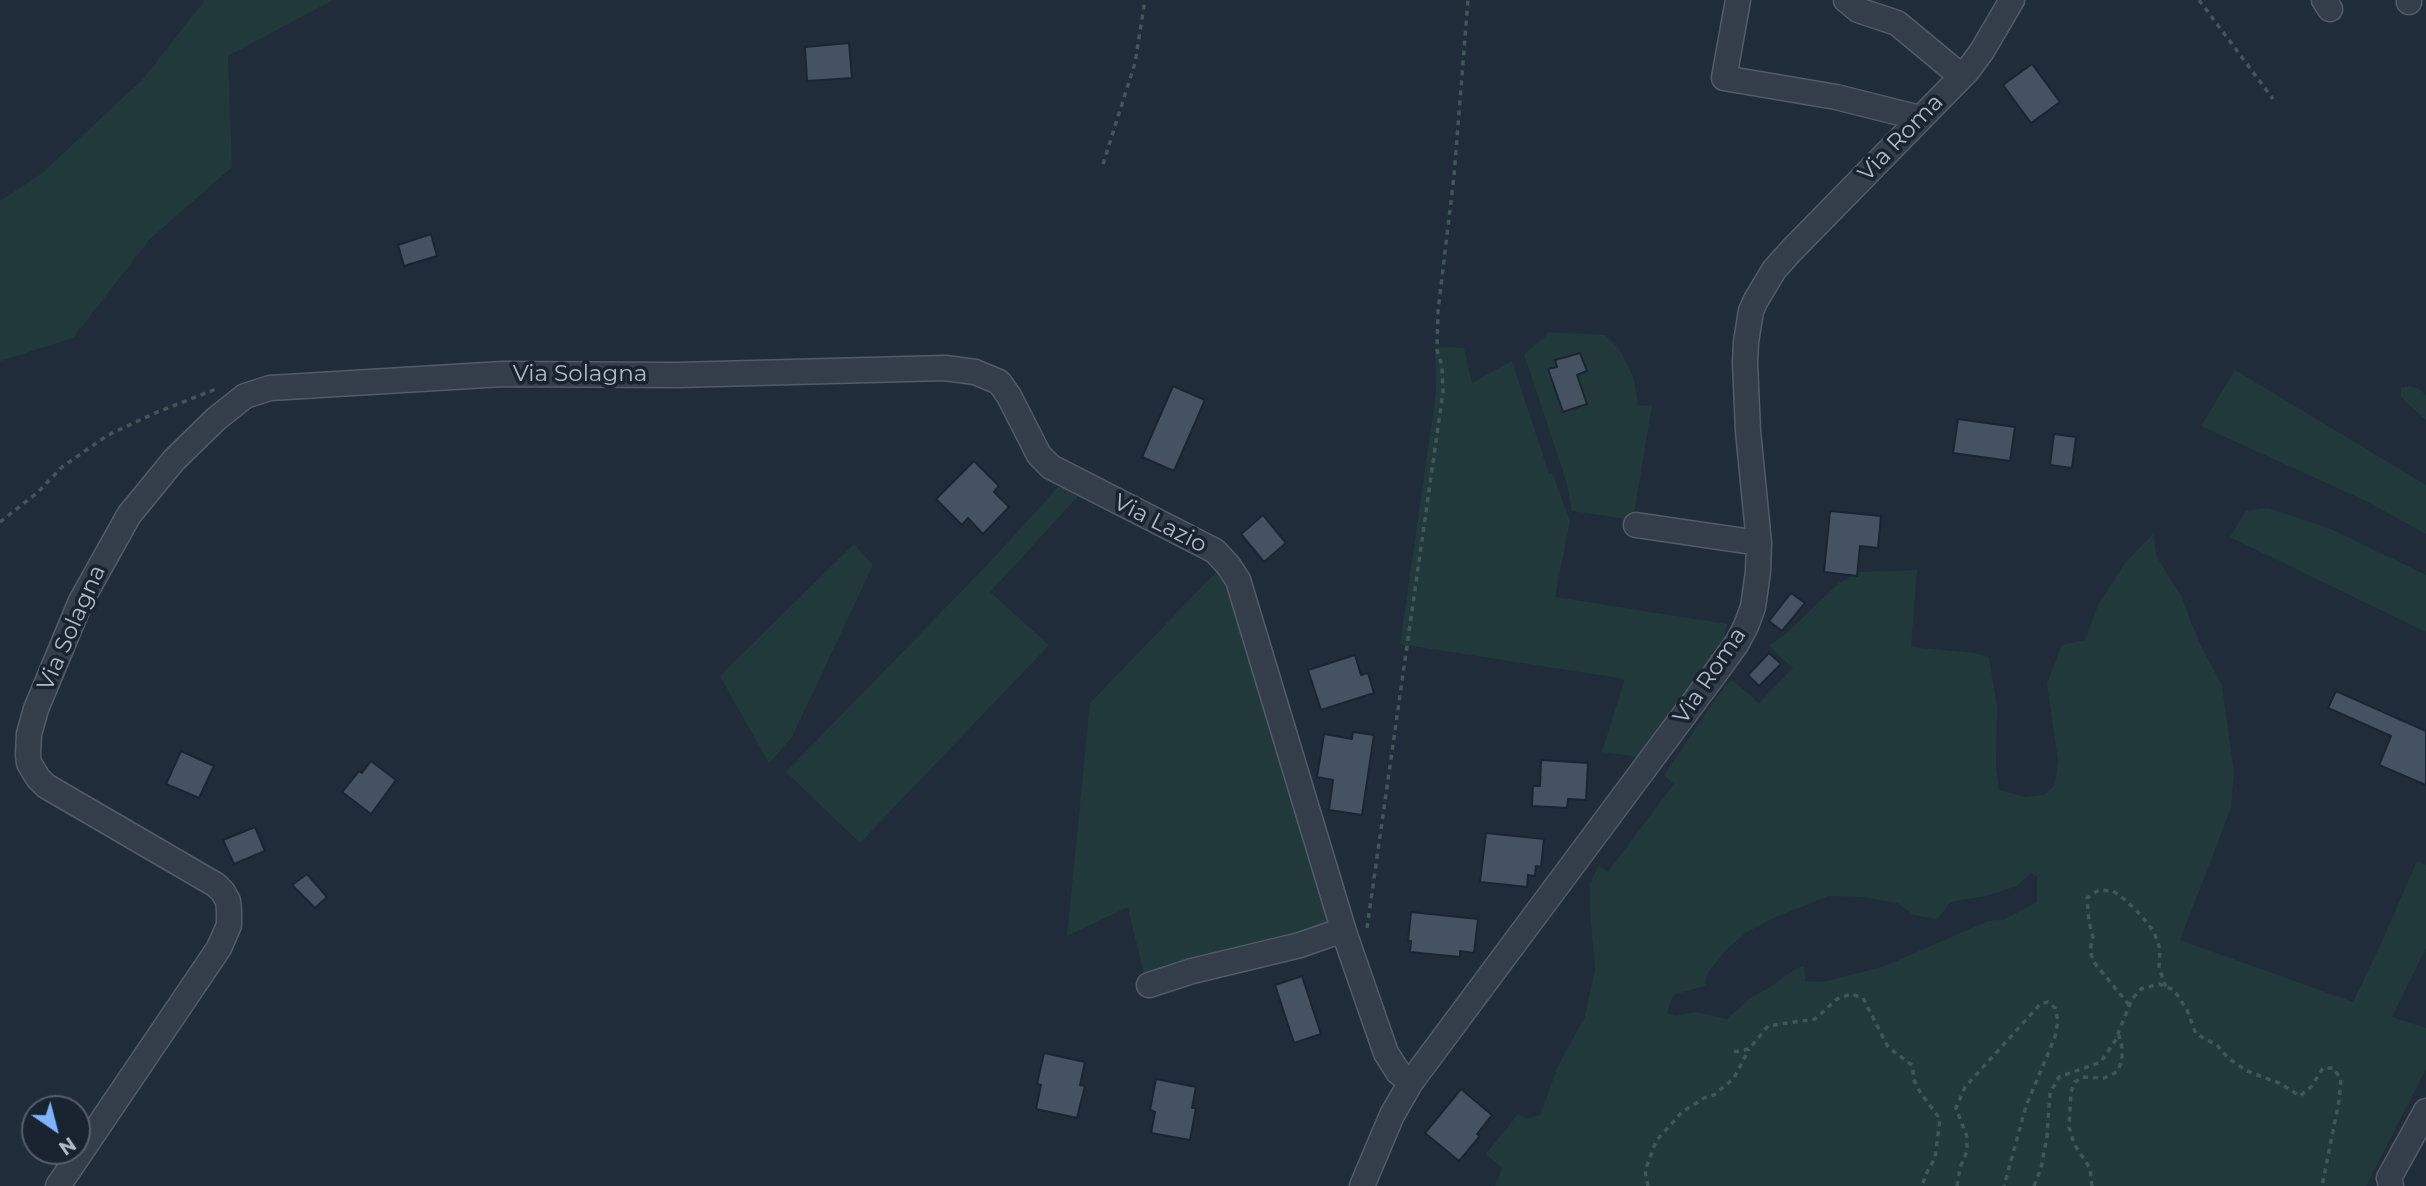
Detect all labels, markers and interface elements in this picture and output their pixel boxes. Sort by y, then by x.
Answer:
street label: Via Roma [1853,89,1949,187]
street label: Via Solagna [513,360,647,388]
street label: Via Lazio [1109,489,1211,559]
street label: Via Solagna [32,561,112,695]
street label: Via Roma [1668,622,1752,730]
north arrow [21,1095,91,1165]
text: N [54,1132,80,1160]

